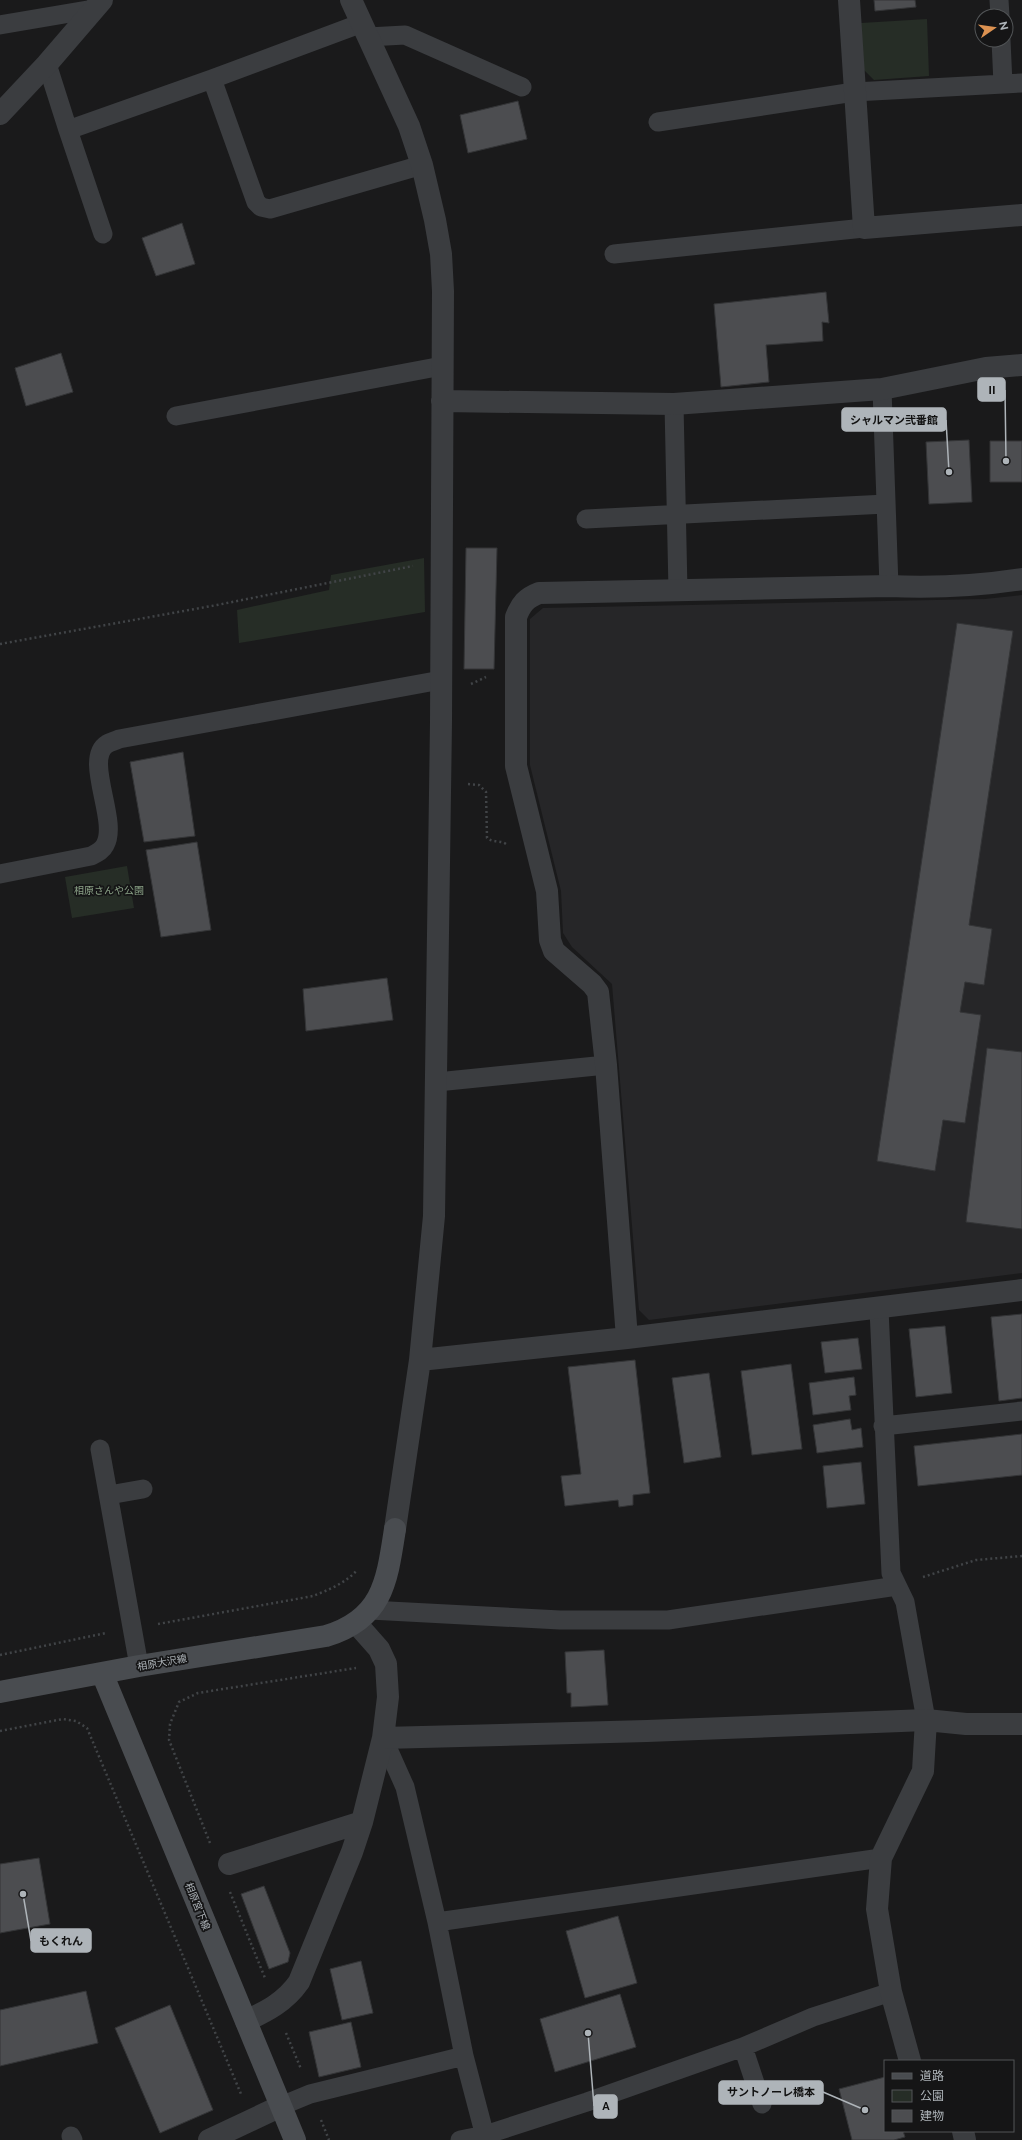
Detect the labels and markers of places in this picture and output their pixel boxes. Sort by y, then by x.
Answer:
callout: Ⅱ [978,378,1005,401]
callout: シャルマン弐番館 [842,408,946,431]
callout: もくれん [31,1929,91,1952]
callout: サントノーレ橋本 [719,2081,823,2104]
callout: A [594,2095,617,2118]

